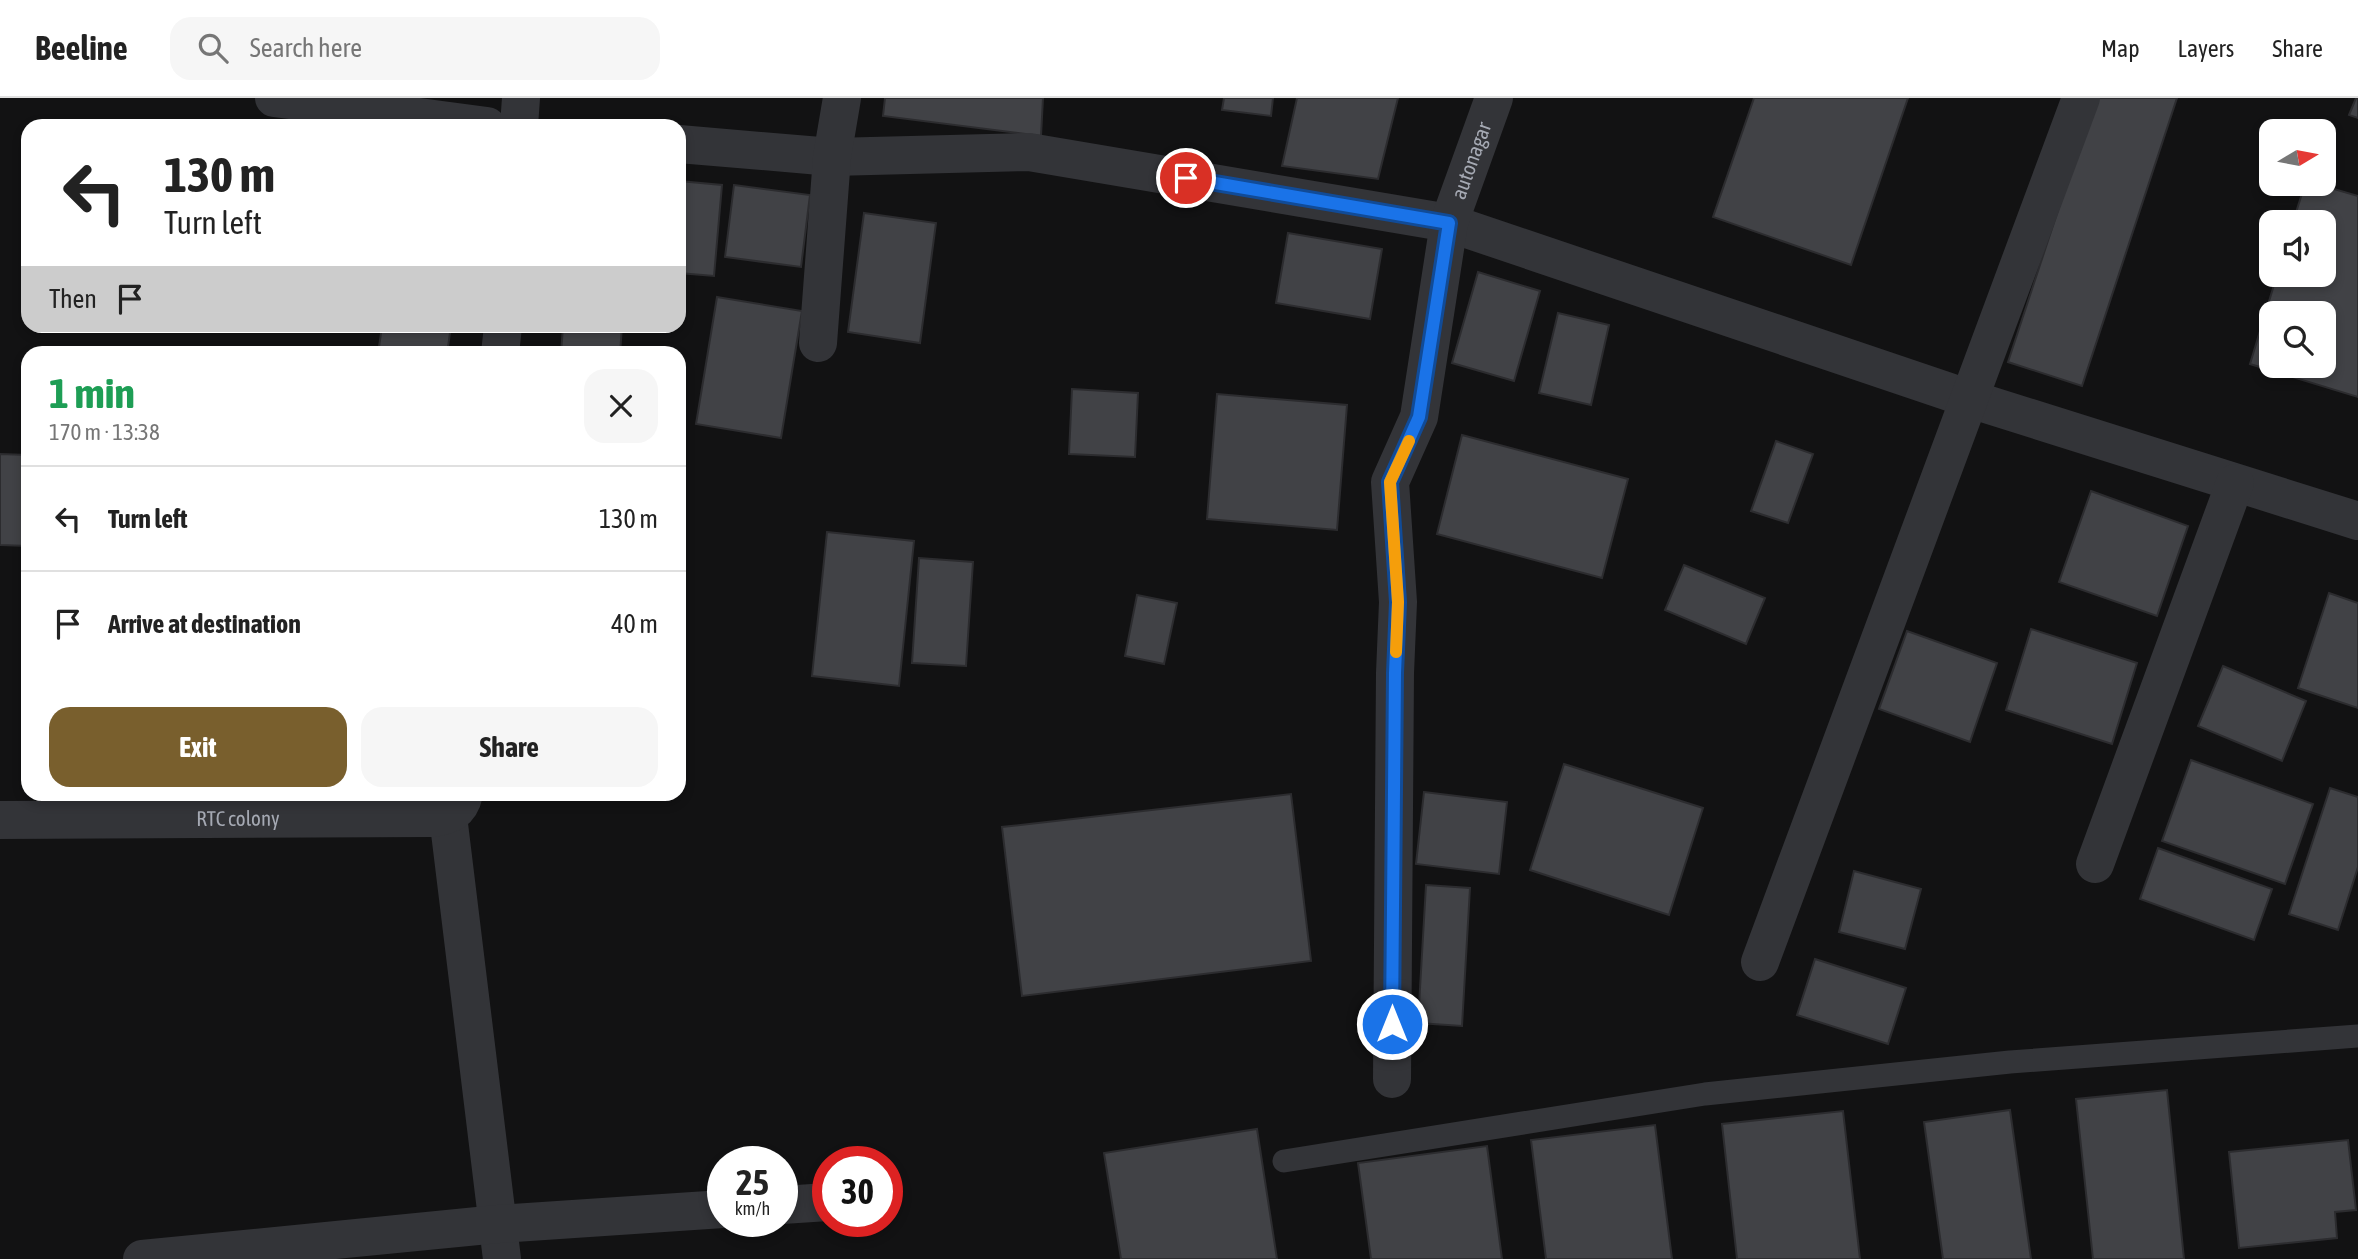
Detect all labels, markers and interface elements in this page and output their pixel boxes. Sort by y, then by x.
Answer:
search box [170,17,660,80]
text: Beeline [35,29,128,67]
icon: search [194,29,232,67]
text: Search here [250,33,362,63]
text: Map [2101,35,2140,62]
text: Layers [2178,35,2234,62]
text: Share [2272,35,2323,62]
street label: autonagar [1446,118,1496,202]
north arrow [2259,119,2336,196]
map controls [2259,119,2336,378]
text: 130 m [164,146,275,202]
icon: left [49,147,140,238]
pin [1156,148,1216,208]
icon: arrive [1167,159,1205,197]
text: Turn left [164,204,262,241]
button: sound [2259,210,2336,287]
icon: arrive [111,280,149,318]
text: Then [49,284,97,314]
button: search [2259,301,2336,378]
text: 1 min [49,369,135,417]
button: close [584,369,658,443]
text: 170 m · 13:38 [49,419,160,445]
icon: left [49,500,87,538]
text: Turn left [108,504,188,534]
text: 130 m [599,504,658,534]
icon: arrive [49,605,87,643]
text: Arrive at destination [108,609,301,639]
text: 40 m [611,609,658,639]
button: Exit [49,707,347,787]
button: Share [361,707,658,787]
street label: RTC colony [196,806,280,830]
position arrow [1355,987,1429,1061]
speed limit sign: 30 [812,1146,903,1237]
text: 25 [736,1162,769,1202]
text: km/h [735,1198,770,1219]

